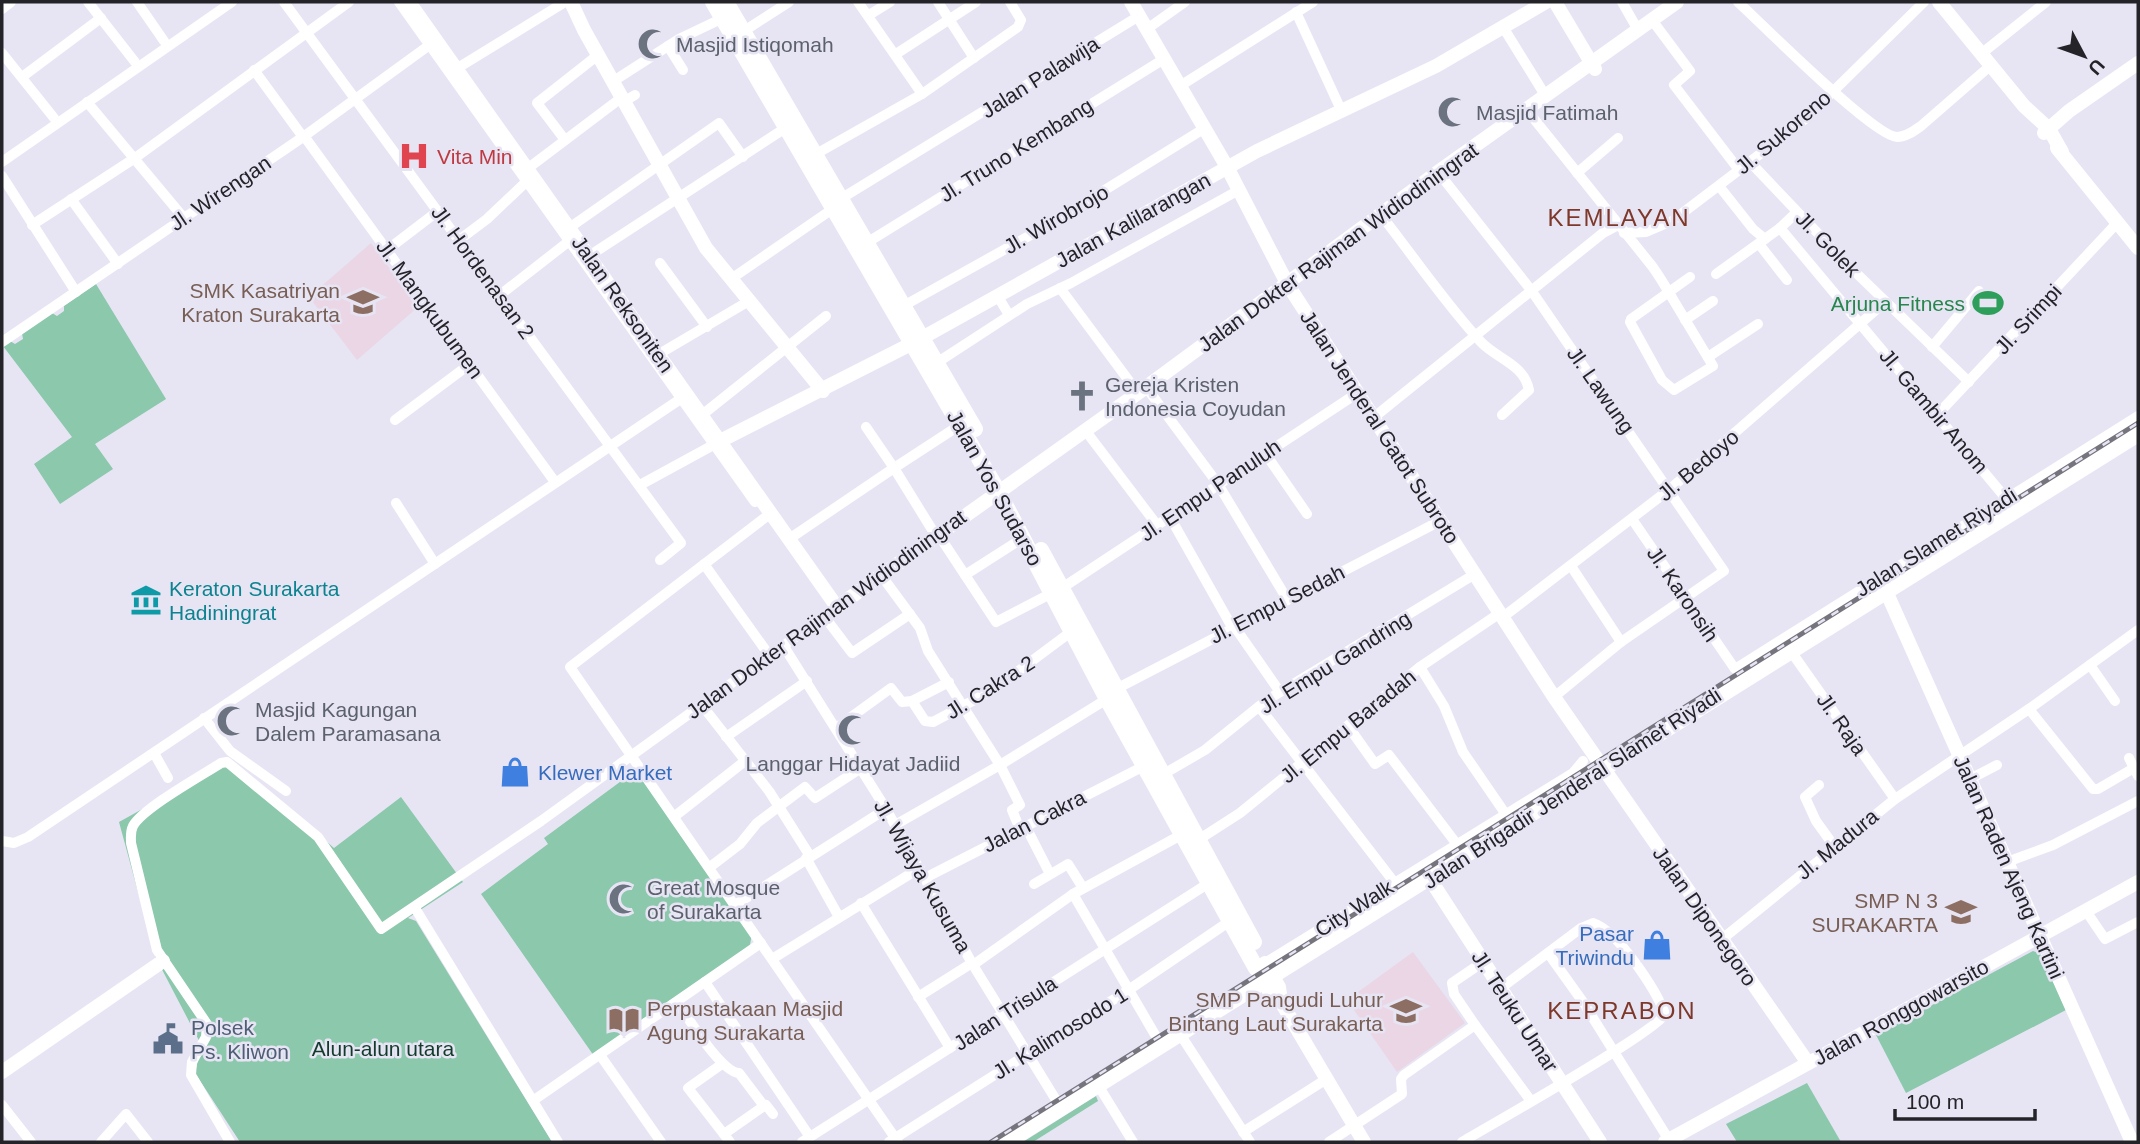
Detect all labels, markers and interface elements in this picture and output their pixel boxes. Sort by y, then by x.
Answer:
north arrow [2049,21,2119,91]
mosque icon: Masjid Istiqomah [636,27,670,61]
street label: Jalan Palawija [977,32,1103,122]
place label: Masjid Istiqomah [676,33,834,56]
text: U [2084,55,2109,79]
street label: Jl. Sukoreno [1731,86,1835,178]
street label: Jl. Truno Kembang [935,94,1097,206]
mosque icon: Masjid Fatimah [1436,95,1470,129]
place label: Masjid Fatimah [1476,101,1618,124]
street label: Jalan Dokter Rajiman Widiodiningrat [1194,138,1482,356]
hospital icon: Vita Min [397,139,431,173]
place label: Vita Min [437,145,512,168]
street label: Jl. Wirengan [165,151,275,235]
street label: Jalan Kalilarangan [1052,168,1214,272]
street label: Jl. Wirobrojo [1000,180,1112,258]
street label: Jl. Hordenasan 2 [427,201,539,343]
district label: KEMLAYAN [1547,204,1691,231]
street label: Jl. Golek [1791,207,1865,282]
street label: Jalan Reksoniten [567,231,679,377]
street label: Jl. Mangkubumen [372,235,488,383]
place label: SMK Kasatriyan Kraton Surakarta [181,279,340,326]
street label: Jl. Srimpi [1990,280,2066,358]
school or university icon: SMK Kasatriyan Kraton Surakarta [346,285,380,319]
sports icon: Arjuna Fitness [1971,286,2005,320]
place label: Arjuna Fitness [1831,292,1965,315]
street label: Jalan Jenderal Gatot Subroto [1296,306,1464,548]
street label: Jl. Lawung [1563,342,1639,438]
street label: Jl. Gambir Anom [1875,344,1993,478]
place label: Gereja Kristen Indonesia Coyudan [1105,373,1286,420]
church icon: Gereja Kristen Indonesia Coyudan [1065,379,1099,413]
street label: Jalan Yos Sudarso [943,406,1047,570]
street label: Jl. Bedoyo [1653,425,1743,505]
street label: Jl. Empu Panuluh [1135,434,1285,546]
street label: Jalan Slamet Riyadi [1851,483,2021,601]
street label: Jalan Dokter Rajiman Widiodiningrat [682,505,970,723]
street label: Jl. Karonsih [1643,542,1723,646]
street label: Jl. Empu Sedah [1206,560,1348,648]
place label: Keraton Surakarta Hadiningrat [169,577,340,624]
museum icon: Keraton Surakarta Hadiningrat [129,583,163,617]
street label: Jl. Empu Gandring [1255,606,1415,718]
street label: Jl. Cakra 2 [941,651,1039,723]
street label: Jl. Empu Baradah [1276,665,1420,787]
street label: Jalan Brigadir Jenderal Slamet Riyadi [1419,683,1725,893]
street label: Jl. Raja [1812,689,1872,760]
place label: Masjid Kagungan Dalem Paramasana [255,698,441,745]
mosque icon: Masjid Kagungan Dalem Paramasana [215,704,249,738]
mosque icon: Langgar Hidayat Jadiid [836,713,870,747]
place label: Langgar Hidayat Jadiid [746,752,960,775]
street label: Jalan Raden Ajeng Kartini [1949,752,2069,982]
shop icon: Klewer Market [498,755,532,789]
place label: Klewer Market [538,761,672,784]
street label: Jalan Cakra [979,785,1089,857]
street label: Jl. Wijaya Kusuma [870,795,976,957]
street label: Jl. Madura [1792,804,1883,884]
street label: Jalan Diponegoro [1648,842,1762,990]
street label: City Walk [1311,875,1398,941]
place label: Great Mosque of Surakarta [647,876,780,923]
mosque icon: Great Mosque of Surakarta [607,882,641,916]
place label: SMP N 3 SURAKARTA [1812,889,1938,936]
school or university icon: SMP N 3 SURAKARTA [1944,895,1978,929]
place label: Pasar Triwindu [1555,922,1634,969]
shop icon: Pasar Triwindu [1640,928,1674,962]
street label: Jl. Teuku Umar [1467,946,1563,1076]
street label: Jalan Ronggowarsito [1810,954,1992,1070]
street label: Jalan Trisula [949,971,1061,1055]
street label: Jl. Kalimosodo 1 [989,982,1131,1084]
place label: SMP Pangudi Luhur Bintang Laut Surakarta [1168,988,1383,1035]
school or university icon: SMP Pangudi Luhur Bintang Laut Surakarta [1389,994,1423,1028]
place label: Perpustakaan Masjid Agung Surakarta [647,997,843,1044]
district label: KEPRABON [1547,997,1697,1024]
library icon: Perpustakaan Masjid Agung Surakarta [607,1003,641,1037]
place label: Polsek Ps. Kliwon [191,1016,289,1063]
public building icon: Polsek Ps. Kliwon [151,1022,185,1056]
park label: Alun-alun utara [312,1037,455,1060]
scale bar [1895,1078,2035,1122]
text: 100 m [1906,1090,1964,1113]

